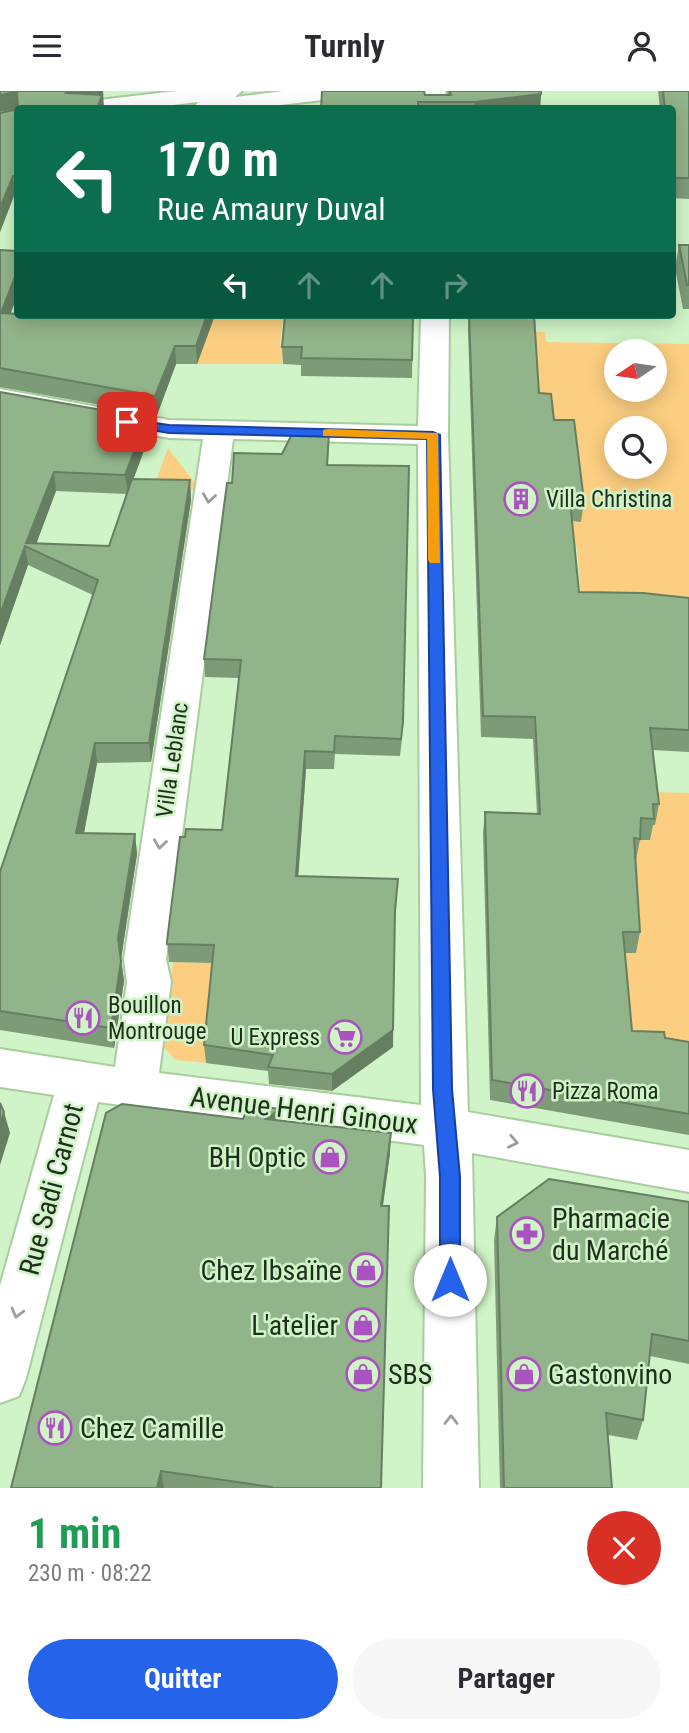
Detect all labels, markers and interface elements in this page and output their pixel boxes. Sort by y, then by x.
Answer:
icon: menu [28,27,66,65]
text: Turnly [304,27,385,65]
icon: person [623,27,661,65]
text: 170 m [157,131,279,188]
icon: left [42,133,133,224]
text: Rue Amaury Duval [157,190,386,228]
icon: left [217,266,255,304]
icon: ahead [290,266,328,304]
icon: ahead [363,266,401,304]
icon: right [436,266,474,304]
north arrow [604,339,667,403]
map controls [604,339,667,479]
pin [97,392,157,452]
icon: arrive [108,403,146,441]
button: search [604,416,667,479]
building icon: Villa Christina [502,480,540,518]
place label: Villa Christina [546,486,672,513]
one-way arrow [201,492,216,504]
street label: Villa Leblanc [151,701,194,819]
one-way arrow [153,839,168,850]
place label: Bouillon Montrouge [108,992,206,1045]
restaurant icon: Bouillon Montrouge [64,999,102,1037]
supermarket icon: U Express [326,1018,364,1056]
place label: U Express [230,1024,320,1051]
restaurant icon: Pizza Roma [508,1072,546,1110]
place label: Pizza Roma [552,1078,659,1105]
street label: Avenue Henri Ginoux [188,1080,420,1141]
street label: Rue Sadi Carnot [13,1100,90,1279]
one-way arrow [507,1133,519,1148]
shop icon: BH Optic [311,1138,349,1176]
place label: BH Optic [209,1141,306,1174]
place label: Pharmacie du Marché [552,1202,670,1267]
pharmacy icon: Pharmacie du Marché [508,1215,546,1253]
position arrow [413,1243,487,1317]
shop icon: Chez Ibsaïne [347,1251,385,1289]
place label: Chez Ibsaïne [200,1254,342,1287]
shop icon: L'atelier [344,1306,382,1344]
one-way arrow [11,1307,26,1319]
place label: L'atelier [251,1309,338,1342]
shop icon: SBS [344,1355,382,1393]
shop icon: Gastonvino [505,1355,543,1393]
place label: SBS [388,1358,432,1391]
place label: Gastonvino [548,1358,672,1391]
restaurant icon: Chez Camille [36,1409,74,1447]
place label: Chez Camille [80,1412,224,1445]
one-way arrow [443,1414,459,1425]
text: 1 min [28,1509,121,1558]
button: close [587,1511,661,1585]
text: 230 m · 08:22 [28,1560,152,1587]
button: Quitter [28,1639,338,1719]
button: Partager [352,1639,661,1719]

